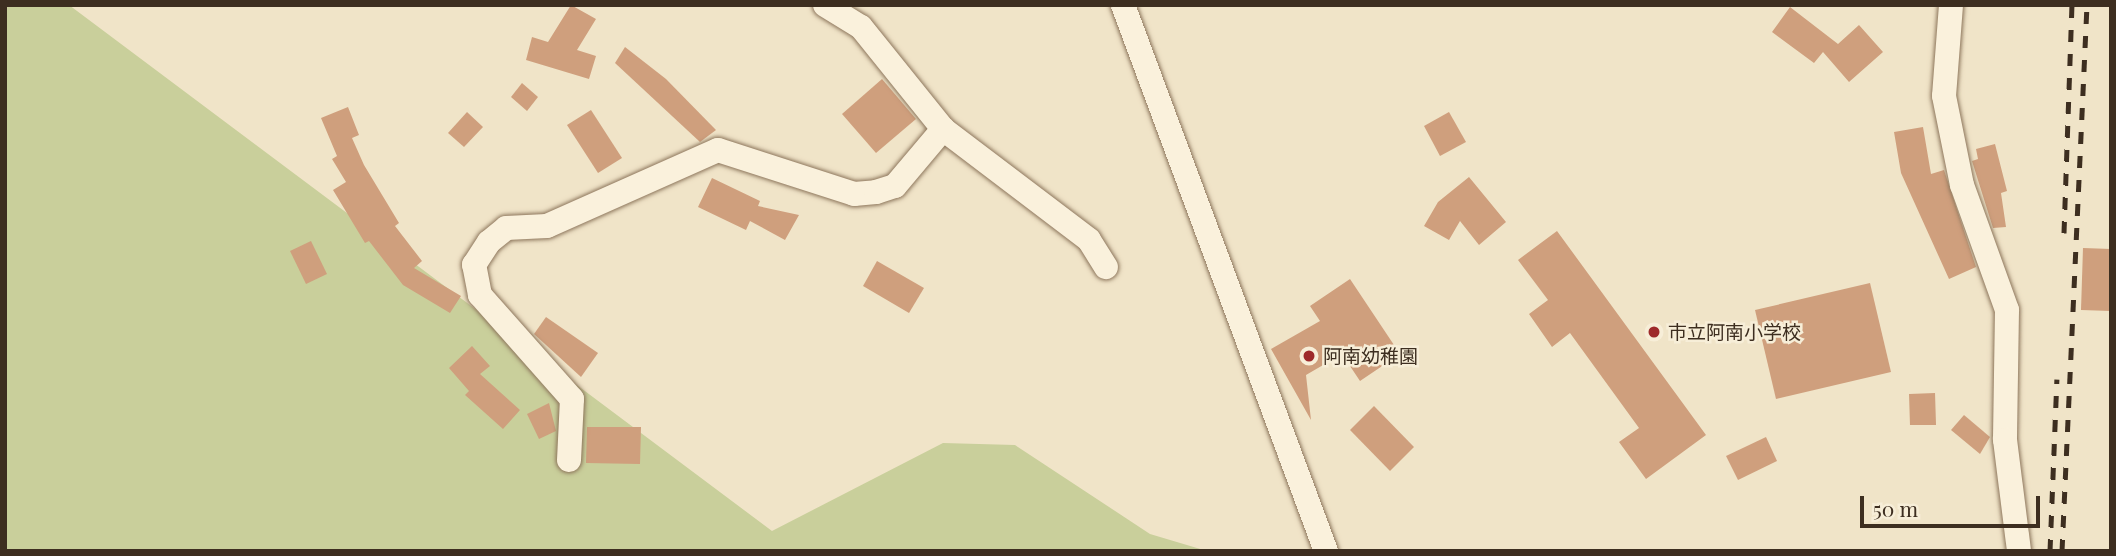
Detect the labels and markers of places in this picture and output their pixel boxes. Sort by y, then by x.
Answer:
place label: 市立阿南小学校 [1668,321,1801,343]
marker: 市立阿南小学校 [1646,324,1662,340]
place label: 阿南幼稚園 [1323,345,1418,367]
marker: 阿南幼稚園 [1301,348,1317,364]

